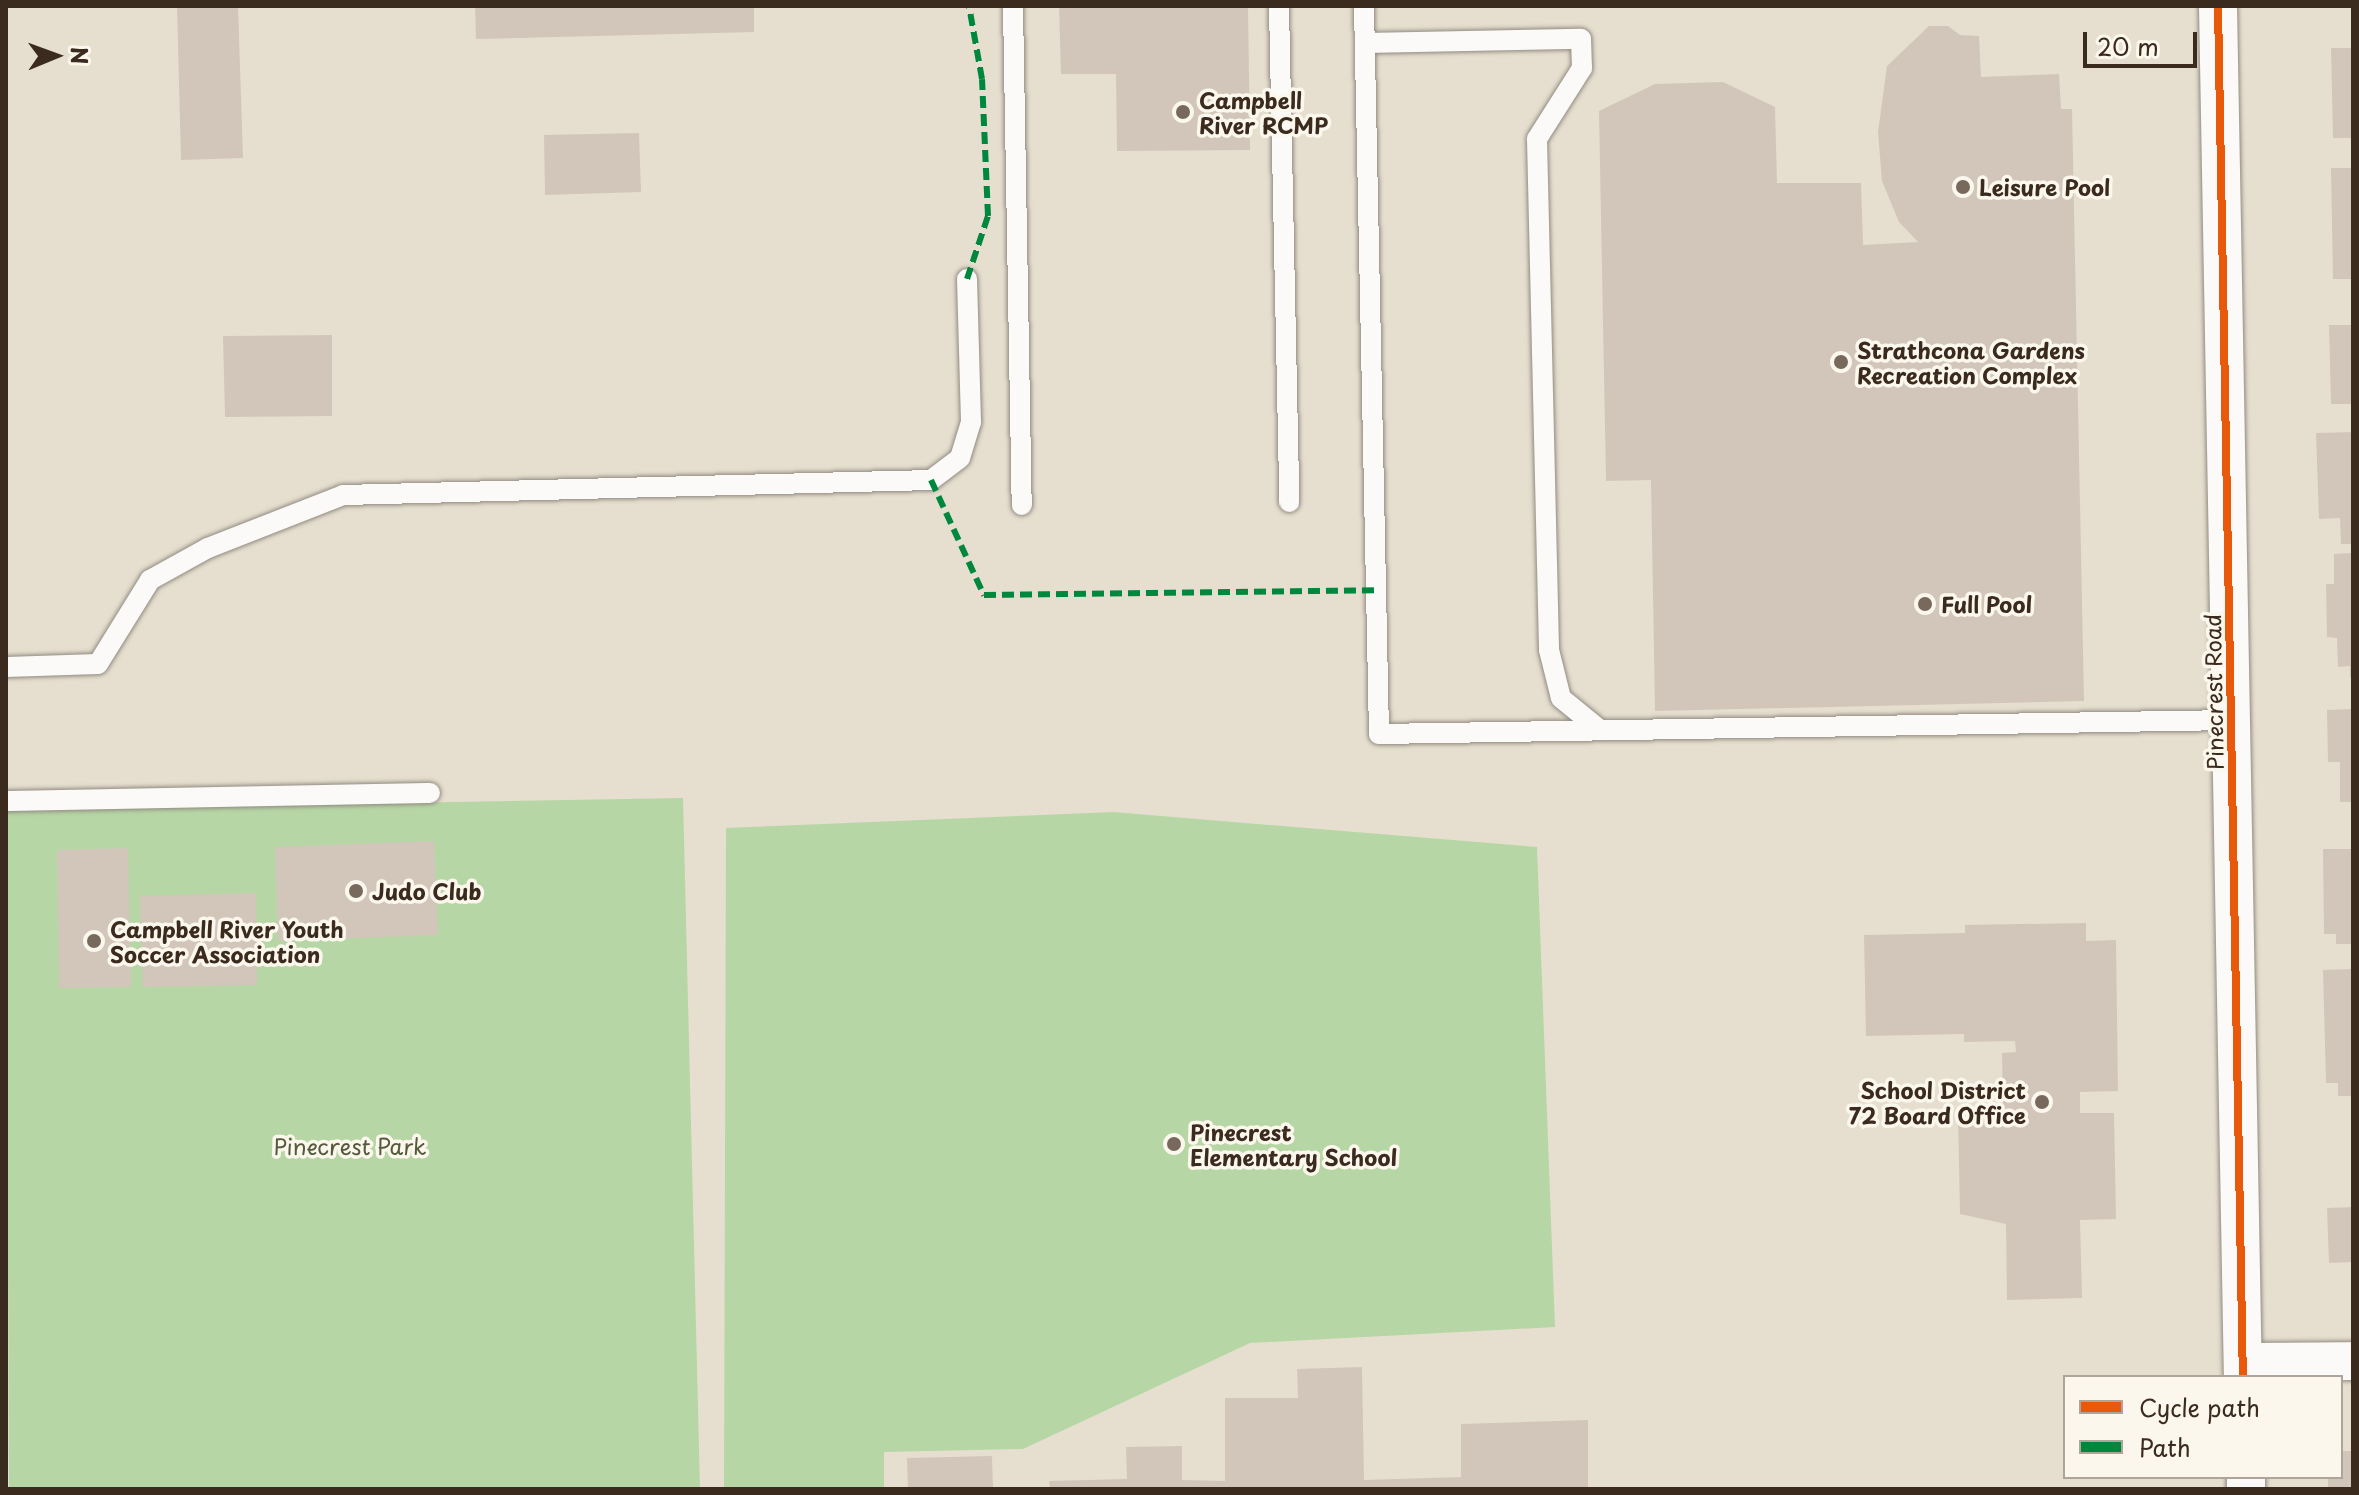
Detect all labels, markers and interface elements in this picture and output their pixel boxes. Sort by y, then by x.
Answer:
north arrow [16,16,96,96]
scale bar [2087,16,2201,66]
text: 20 m [2097,28,2159,64]
text: N [64,47,97,65]
place label: Campbell River RCMP [1199,86,1329,138]
marker: Campbell River RCMP [1174,103,1192,121]
place label: Leisure Pool [1979,174,2111,200]
marker: Leisure Pool [1954,178,1972,196]
place label: Strathcona Gardens Recreation Complex [1857,336,2084,388]
marker: Strathcona Gardens Recreation Complex [1832,353,1850,371]
place label: Full Pool [1941,591,2033,617]
marker: Full Pool [1916,595,1934,613]
street label: Pinecrest Road [2198,613,2228,771]
place label: Judo Club [372,878,481,904]
marker: Judo Club [347,882,365,900]
place label: Campbell River Youth Soccer Association [110,915,346,966]
marker: Campbell River Youth Soccer Association [85,932,103,950]
place label: School District 72 Board Office [1846,1076,2026,1128]
marker: School District 72 Board Office [2033,1093,2051,1111]
place label: Pinecrest Elementary School [1190,1118,1397,1170]
park label: Pinecrest Park [274,1133,426,1159]
marker: Pinecrest Elementary School [1165,1135,1183,1153]
legend [2063,1375,2343,1479]
text: Cycle path [2139,1389,2260,1425]
text: Path [2139,1429,2191,1465]

